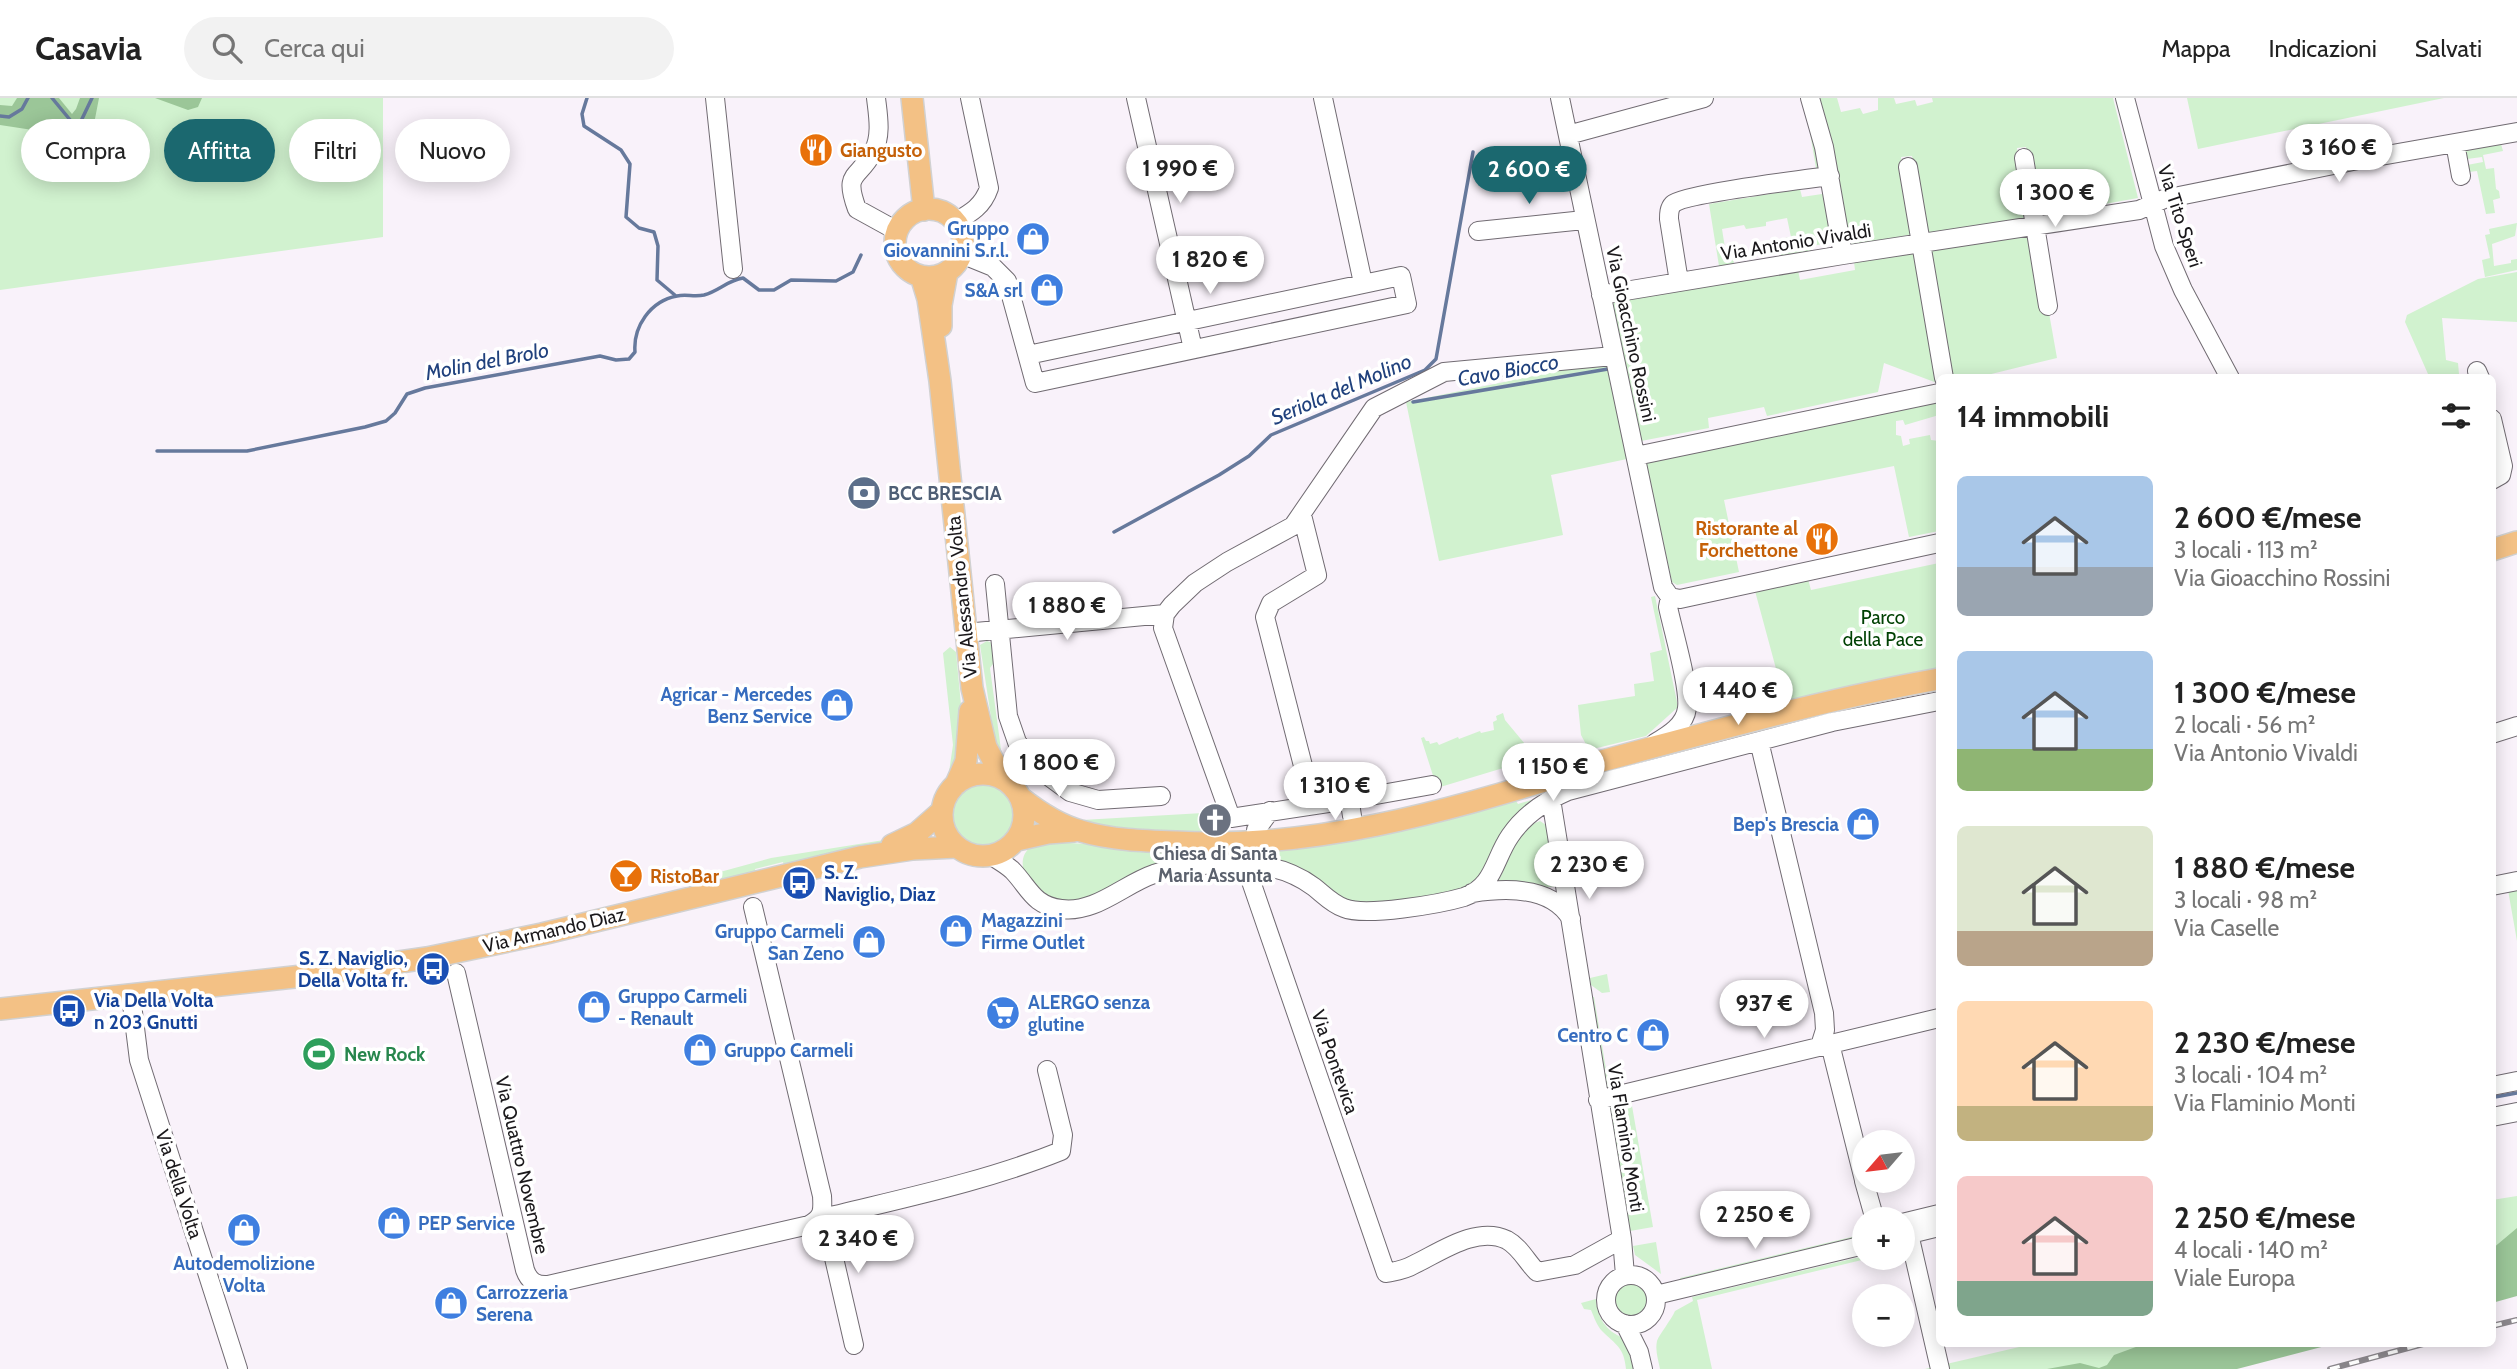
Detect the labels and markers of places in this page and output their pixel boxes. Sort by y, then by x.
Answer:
pin: 3 160 € [2274,125,2404,184]
restaurant icon: Giangusto [797,131,835,169]
place label: Giangusto [840,139,923,162]
pin: 1 990 € [1115,146,1245,205]
pin: 2 600 € [1464,146,1594,206]
pin: 1 300 € [1990,170,2120,229]
place label: Gruppo Giovannini S.r.l. [883,217,1009,262]
shop icon: Gruppo Giovannini S.r.l. [1014,220,1052,258]
pin: 1 820 € [1145,236,1275,296]
shop icon: S&A srl [1028,271,1066,309]
place label: S&A srl [965,279,1023,302]
bank icon: BCC BRESCIA [845,474,883,512]
place label: BCC BRESCIA [888,482,1002,505]
place label: Ristorante al Forchettone [1695,517,1798,562]
restaurant icon: Ristorante al Forchettone [1803,520,1841,558]
pin: 1 880 € [1002,582,1132,642]
pin: 1 440 € [1673,668,1803,727]
place label: Agricar - Mercedes Benz Service [661,683,812,728]
shop icon: Agricar - Mercedes Benz Service [818,686,856,724]
pin: 1 800 € [994,740,1124,799]
pin: 1 150 € [1488,744,1618,803]
pin: 1 310 € [1270,762,1400,822]
church icon: Chiesa di Santa Maria Assunta [1196,801,1234,839]
shop icon: Bep's Brescia [1844,805,1882,843]
place label: Bep's Brescia [1733,813,1840,836]
place label: Chiesa di Santa Maria Assunta [1153,842,1278,887]
pin: 2 230 € [1524,842,1654,901]
bar icon: RistoBar [607,857,645,895]
place label: S. Z. Naviglio, Diaz [824,861,935,906]
bus stop icon: S. Z. Naviglio, Diaz [780,864,818,902]
place label: RistoBar [650,865,720,888]
place label: Magazzini Firme Outlet [981,909,1085,954]
shop icon: Magazzini Firme Outlet [937,912,975,950]
place label: Gruppo Carmeli San Zeno [715,920,844,965]
shop icon: Gruppo Carmeli San Zeno [850,923,888,961]
place label: S. Z. Naviglio, Della Volta fr. [298,947,408,992]
bus stop icon: S. Z. Naviglio, Della Volta fr. [414,950,452,988]
pin: 937 € [1715,981,1813,1040]
place label: Gruppo Carmeli - Renault [618,985,747,1030]
shop icon: Gruppo Carmeli - Renault [575,988,613,1026]
place label: Via Della Volta n 203 Gnutti [94,989,214,1034]
place label: ALERGO senza glutine [1028,991,1151,1036]
bus stop icon: Via Della Volta n 203 Gnutti [50,992,88,1030]
supermarket icon: ALERGO senza glutine [984,994,1022,1032]
shop icon: Centro C [1634,1016,1672,1054]
place label: Centro C [1557,1024,1628,1047]
shop icon: Gruppo Carmeli [681,1031,719,1069]
sports icon: New Rock [300,1035,338,1073]
place label: Gruppo Carmeli [724,1039,853,1062]
place label: New Rock [344,1043,426,1066]
pin: 2 250 € [1690,1192,1820,1251]
shop icon: PEP Service [375,1204,413,1242]
shop icon: Autodemolizione Volta [225,1211,263,1249]
place label: PEP Service [418,1212,515,1235]
pin: 2 340 € [793,1216,923,1275]
place label: Autodemolizione Volta [173,1252,315,1297]
place label: Carrozzeria Serena [476,1281,569,1326]
shop icon: Carrozzeria Serena [432,1284,470,1322]

